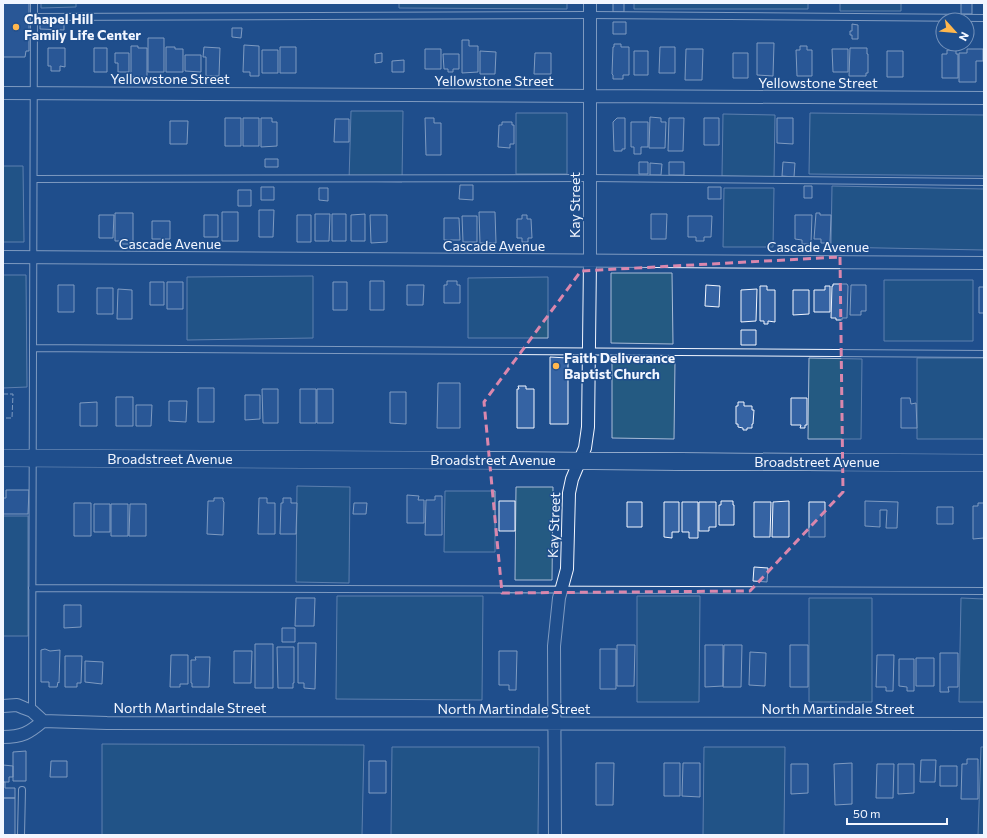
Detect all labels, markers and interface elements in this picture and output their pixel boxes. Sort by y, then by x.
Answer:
place label: Chapel Hill Family Life Center [24,10,141,43]
north arrow [935,12,975,52]
marker: Chapel Hill Family Life Center [11,22,21,32]
text: N [957,30,972,43]
street label: Yellowstone Street [110,70,230,87]
street label: Yellowstone Street [434,72,554,89]
street label: Yellowstone Street [758,74,878,91]
street label: Kay Street [566,172,583,238]
street label: Cascade Avenue [119,235,221,252]
street label: Cascade Avenue [443,237,545,254]
street label: Cascade Avenue [767,238,869,255]
place label: Faith Deliverance Baptist Church [564,349,675,382]
marker: Faith Deliverance Baptist Church [551,361,561,371]
street label: Broadstreet Avenue [107,450,233,467]
street label: Broadstreet Avenue [430,451,556,468]
street label: Broadstreet Avenue [754,453,880,470]
street label: Kay Street [544,491,563,558]
street label: North Martindale Street [113,699,267,716]
street label: North Martindale Street [437,700,591,717]
street label: North Martindale Street [761,700,915,717]
scale bar [847,800,947,826]
text: 50 m [853,806,881,820]

